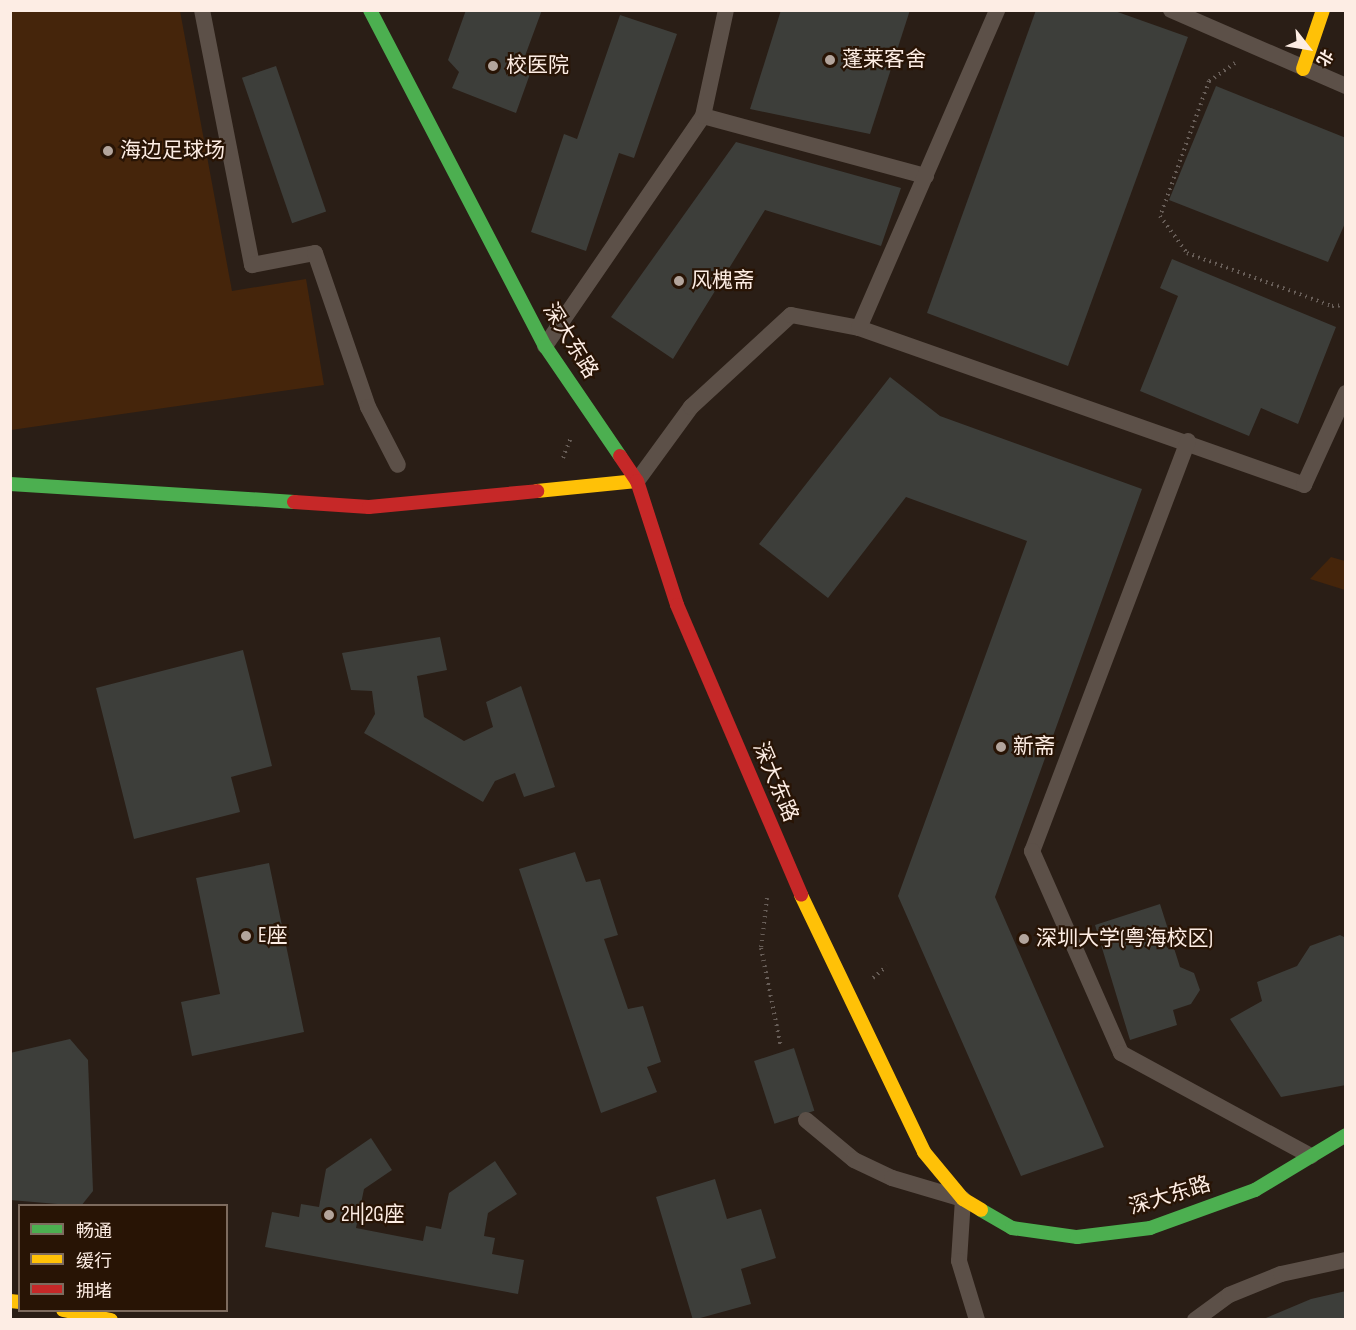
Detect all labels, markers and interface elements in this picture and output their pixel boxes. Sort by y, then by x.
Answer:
north arrow [1278,18,1338,78]
text: 北 [1312,46,1336,69]
place label: 蓬莱客舍 [842,47,926,73]
place label: 校医院 [506,53,569,79]
marker: 蓬莱客舍 [823,53,837,67]
marker: 校医院 [484,57,502,75]
place label: 海边足球场 [120,138,225,164]
marker: 海边足球场 [101,144,115,158]
place label: 风槐斋 [691,268,754,294]
marker: 风槐斋 [672,274,686,288]
street label: 深大东路 [537,299,603,383]
place label: 新斋 [1013,734,1055,760]
street label: 深大东路 [747,738,803,826]
marker: 新斋 [994,740,1008,754]
place label: E座 [258,923,288,949]
place label: 深圳大学(粤海校区) [1036,926,1213,952]
marker: E座 [239,929,253,943]
marker: 深圳大学(粤海校区) [1017,932,1031,946]
street label: 深大东路 [1126,1172,1214,1220]
place label: 2H|2G座 [341,1202,405,1228]
legend [18,1204,228,1312]
marker: 2H|2G座 [322,1208,336,1222]
text: 畅通 [76,1221,112,1242]
text: 缓行 [76,1251,112,1272]
text: 拥堵 [76,1281,112,1302]

